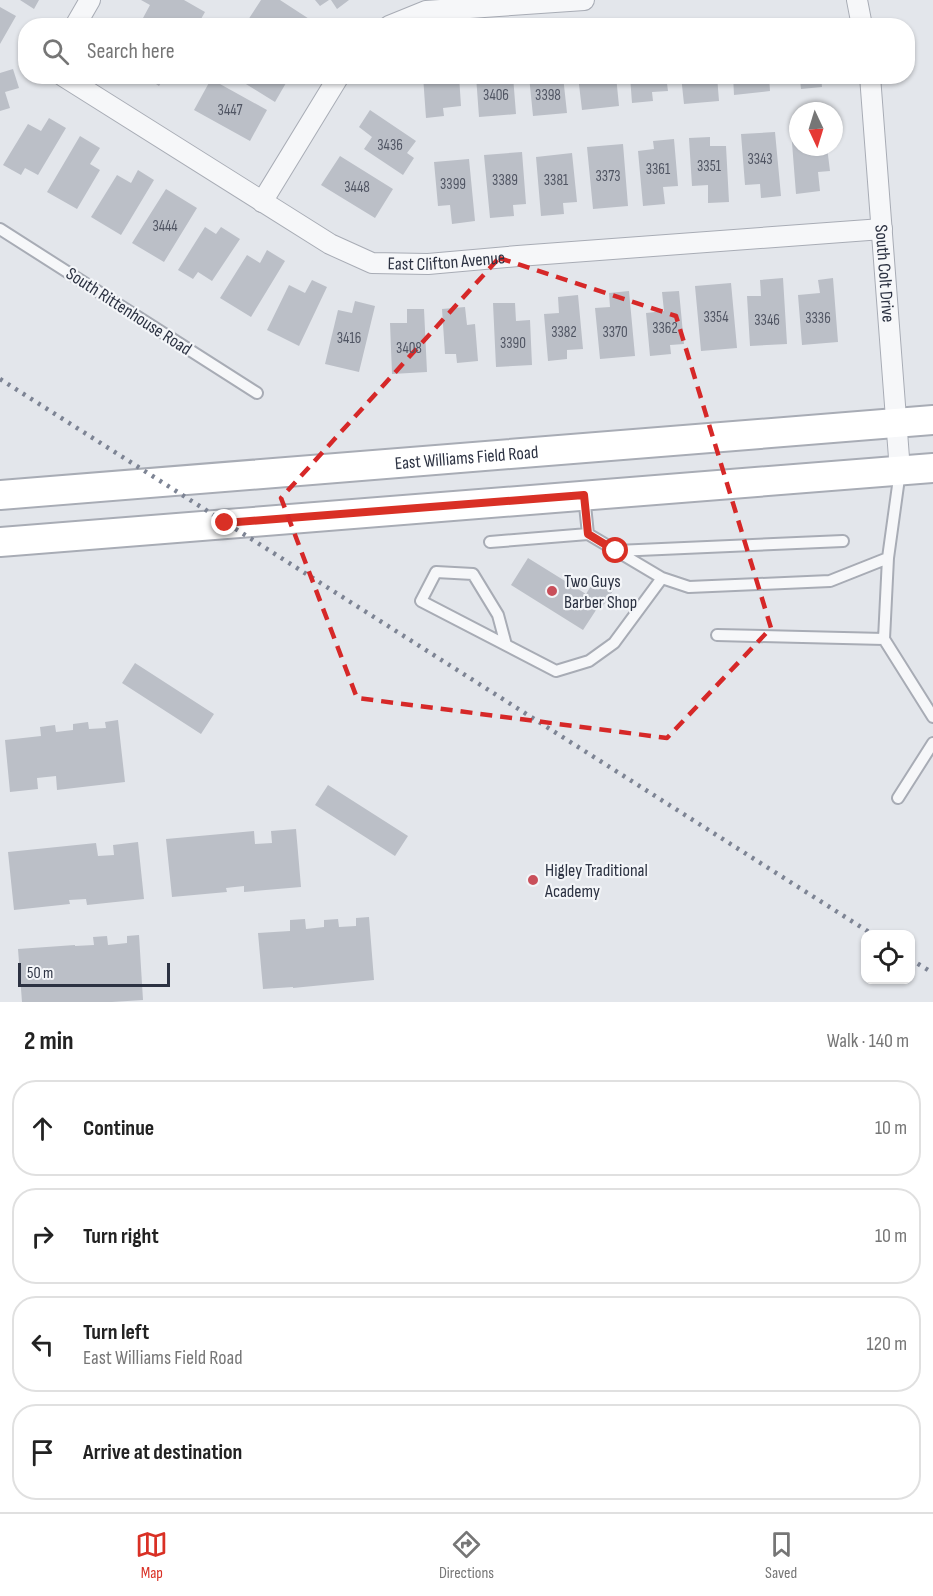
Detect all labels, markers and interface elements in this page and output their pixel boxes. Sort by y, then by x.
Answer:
search box [18,18,915,84]
icon: search [39,35,72,68]
text: Search here [87,38,174,65]
house number: 3406 [483,86,509,105]
house number: 3398 [535,86,561,105]
house number: 3447 [218,101,242,120]
north arrow [789,102,843,156]
house number: 3436 [377,136,403,155]
house number: 3343 [747,150,773,169]
house number: 3351 [697,157,722,176]
house number: 3361 [646,160,671,179]
house number: 3373 [596,167,620,186]
house number: 3389 [492,171,518,190]
house number: 3381 [544,171,569,190]
house number: 3399 [440,175,466,194]
house number: 3448 [344,178,370,197]
house number: 3444 [152,217,178,236]
street label: South Colt Drive [870,224,899,323]
street label: East Clifton Avenue [388,247,506,275]
street label: South Rittenhouse Road [62,263,195,360]
house number: 3354 [704,308,728,327]
house number: 3336 [805,309,831,328]
house number: 3346 [754,311,780,330]
house number: 3362 [652,319,678,338]
house number: 3382 [551,323,577,342]
house number: 3370 [602,323,628,342]
house number: 3416 [337,329,361,348]
house number: 3390 [500,334,526,353]
house number: 3408 [396,339,422,358]
street label: East Williams Field Road [394,442,539,474]
route end [211,509,237,535]
route start [602,537,628,563]
place label: Two Guys Barber Shop [564,571,637,613]
marker: Two Guys Barber Shop [545,584,559,598]
place label: Higley Traditional Academy [544,860,648,902]
marker: Higley Traditional Academy [526,873,540,887]
map controls [861,930,915,984]
button: locate [861,930,915,984]
scale bar [18,960,170,988]
text: 50 m [27,964,53,983]
text: 2 min [24,1026,74,1057]
text: Walk · 140 m [827,1029,909,1053]
icon: ahead [26,1112,59,1145]
text: Continue [83,1115,154,1142]
text: 10 m [875,1116,907,1140]
icon: right [26,1220,59,1253]
text: Turn right [83,1223,159,1250]
text: 10 m [875,1224,907,1248]
text: Turn left [83,1319,149,1346]
icon: left [26,1328,59,1361]
text: 120 m [867,1332,907,1356]
text: East Williams Field Road [83,1346,243,1370]
icon: arrive [26,1436,59,1469]
text: Arrive at destination [83,1439,242,1466]
tab: Map [135,1528,168,1583]
tab: Directions [439,1528,494,1583]
tab: Saved [765,1528,798,1583]

